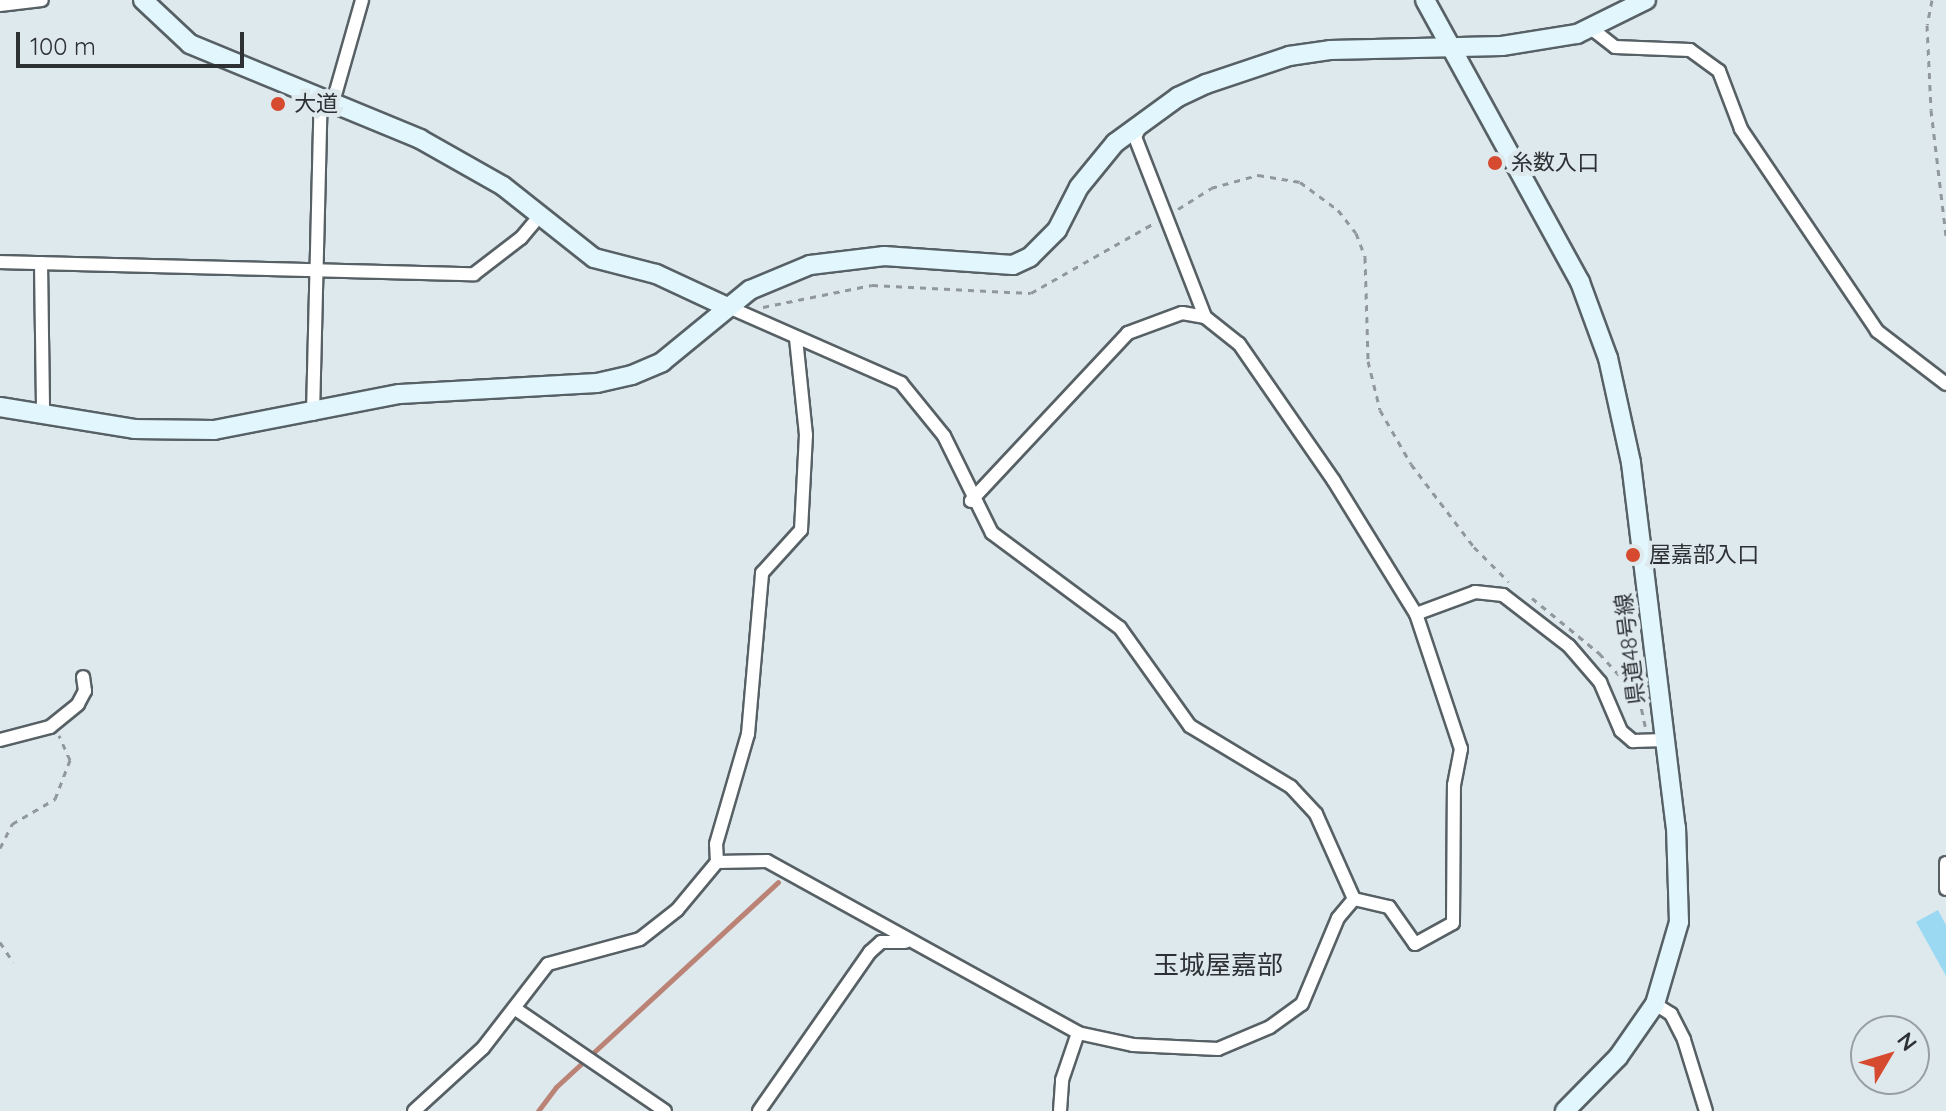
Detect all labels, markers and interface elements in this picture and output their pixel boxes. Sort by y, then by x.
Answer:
scale bar [20,16,248,66]
text: 100 m [30,31,96,61]
place label: 大道 [294,91,338,117]
marker: 大道 [269,95,287,113]
place label: 糸数入口 [1511,150,1599,176]
marker: 糸数入口 [1486,154,1504,172]
place label: 屋嘉部入口 [1649,542,1759,568]
marker: 屋嘉部入口 [1624,546,1642,564]
street label: 県道48号線 [1610,592,1650,706]
district label: 玉城屋嘉部 [1153,949,1283,981]
north arrow [1850,1015,1930,1095]
text: N [1891,1026,1923,1056]

